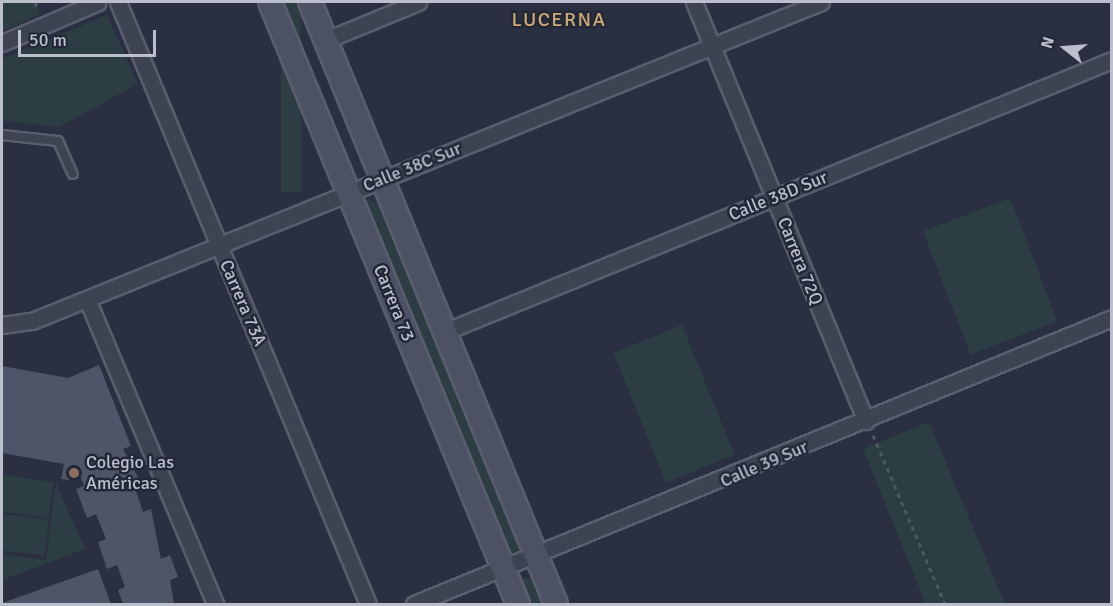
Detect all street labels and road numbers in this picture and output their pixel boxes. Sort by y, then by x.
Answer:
street label: Calle 38C Sur [360,138,464,196]
street label: Calle 38D Sur [725,166,831,226]
street label: Carrera 72Q [773,214,827,308]
street label: Carrera 73A [215,257,271,349]
street label: Carrera 73 [369,261,419,345]
street label: Calle 39 Sur [717,436,811,492]

